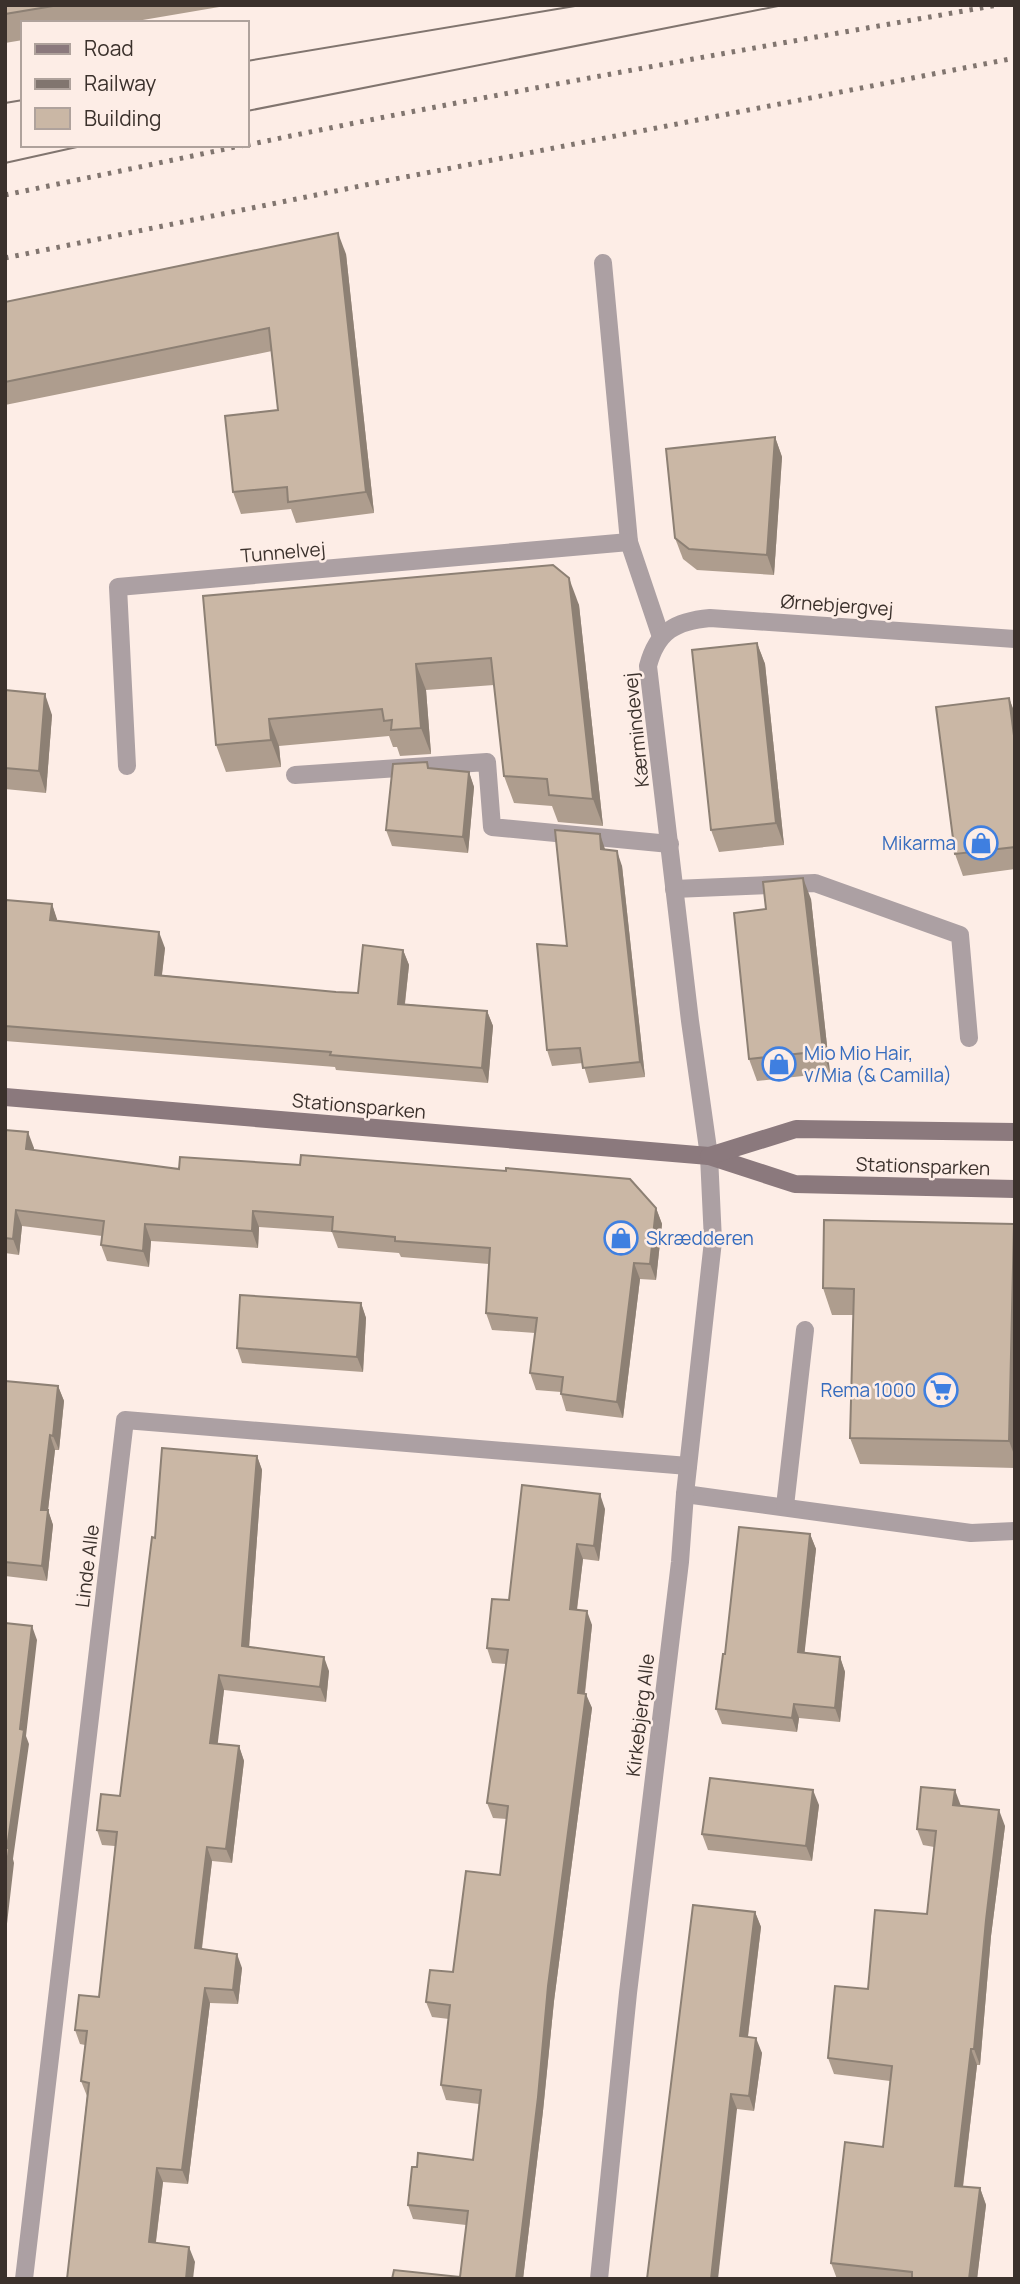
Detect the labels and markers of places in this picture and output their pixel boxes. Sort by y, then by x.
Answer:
shop icon: Mikarma [962,824,1000,862]
place label: Mikarma [882,830,956,856]
place label: Mio Mio Hair, v/Mia (& Camilla) [804,1040,952,1088]
shop icon: Mio Mio Hair, v/Mia (& Camilla) [760,1045,798,1083]
shop icon: Skrædderen [602,1219,640,1257]
place label: Skrædderen [646,1225,754,1251]
supermarket icon: Rema 1000 [922,1371,960,1409]
place label: Rema 1000 [821,1377,916,1403]

